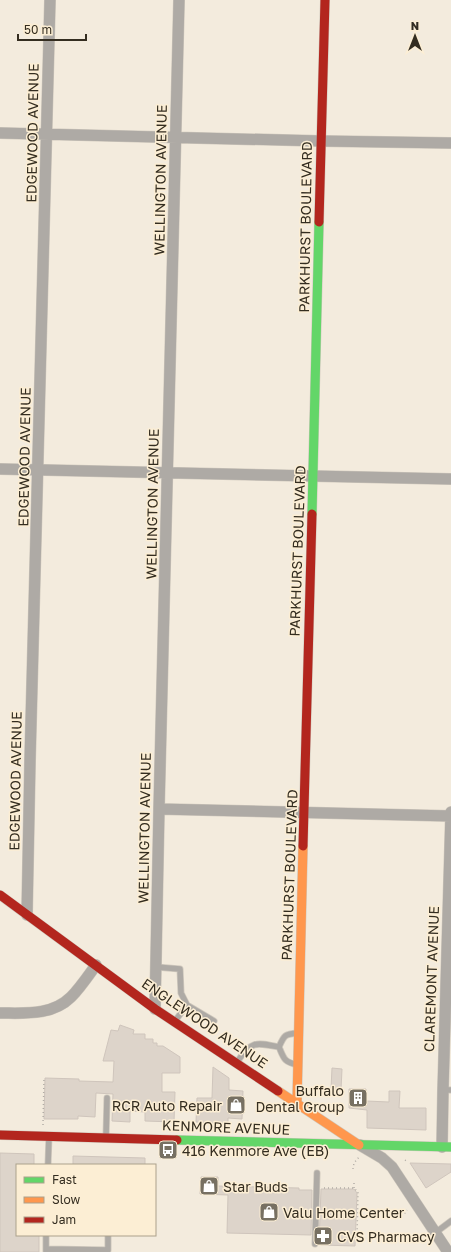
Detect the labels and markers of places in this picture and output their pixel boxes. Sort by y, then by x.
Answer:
place label: Buffalo Dental Group [255,1082,344,1115]
building icon: Buffalo Dental Group [347,1087,369,1109]
shop icon: RCR Auto Repair [225,1094,247,1116]
place label: RCR Auto Repair [112,1097,223,1114]
bus stop icon: 416 Kenmore Ave (EB) [157,1139,179,1161]
place label: 416 Kenmore Ave (EB) [182,1142,329,1159]
shop icon: Star Buds [198,1175,220,1197]
place label: Star Buds [223,1178,288,1195]
shop icon: Valu Home Center [258,1201,280,1223]
place label: Valu Home Center [283,1204,405,1221]
pharmacy icon: CVS Pharmacy [312,1225,334,1247]
place label: CVS Pharmacy [337,1228,435,1245]

